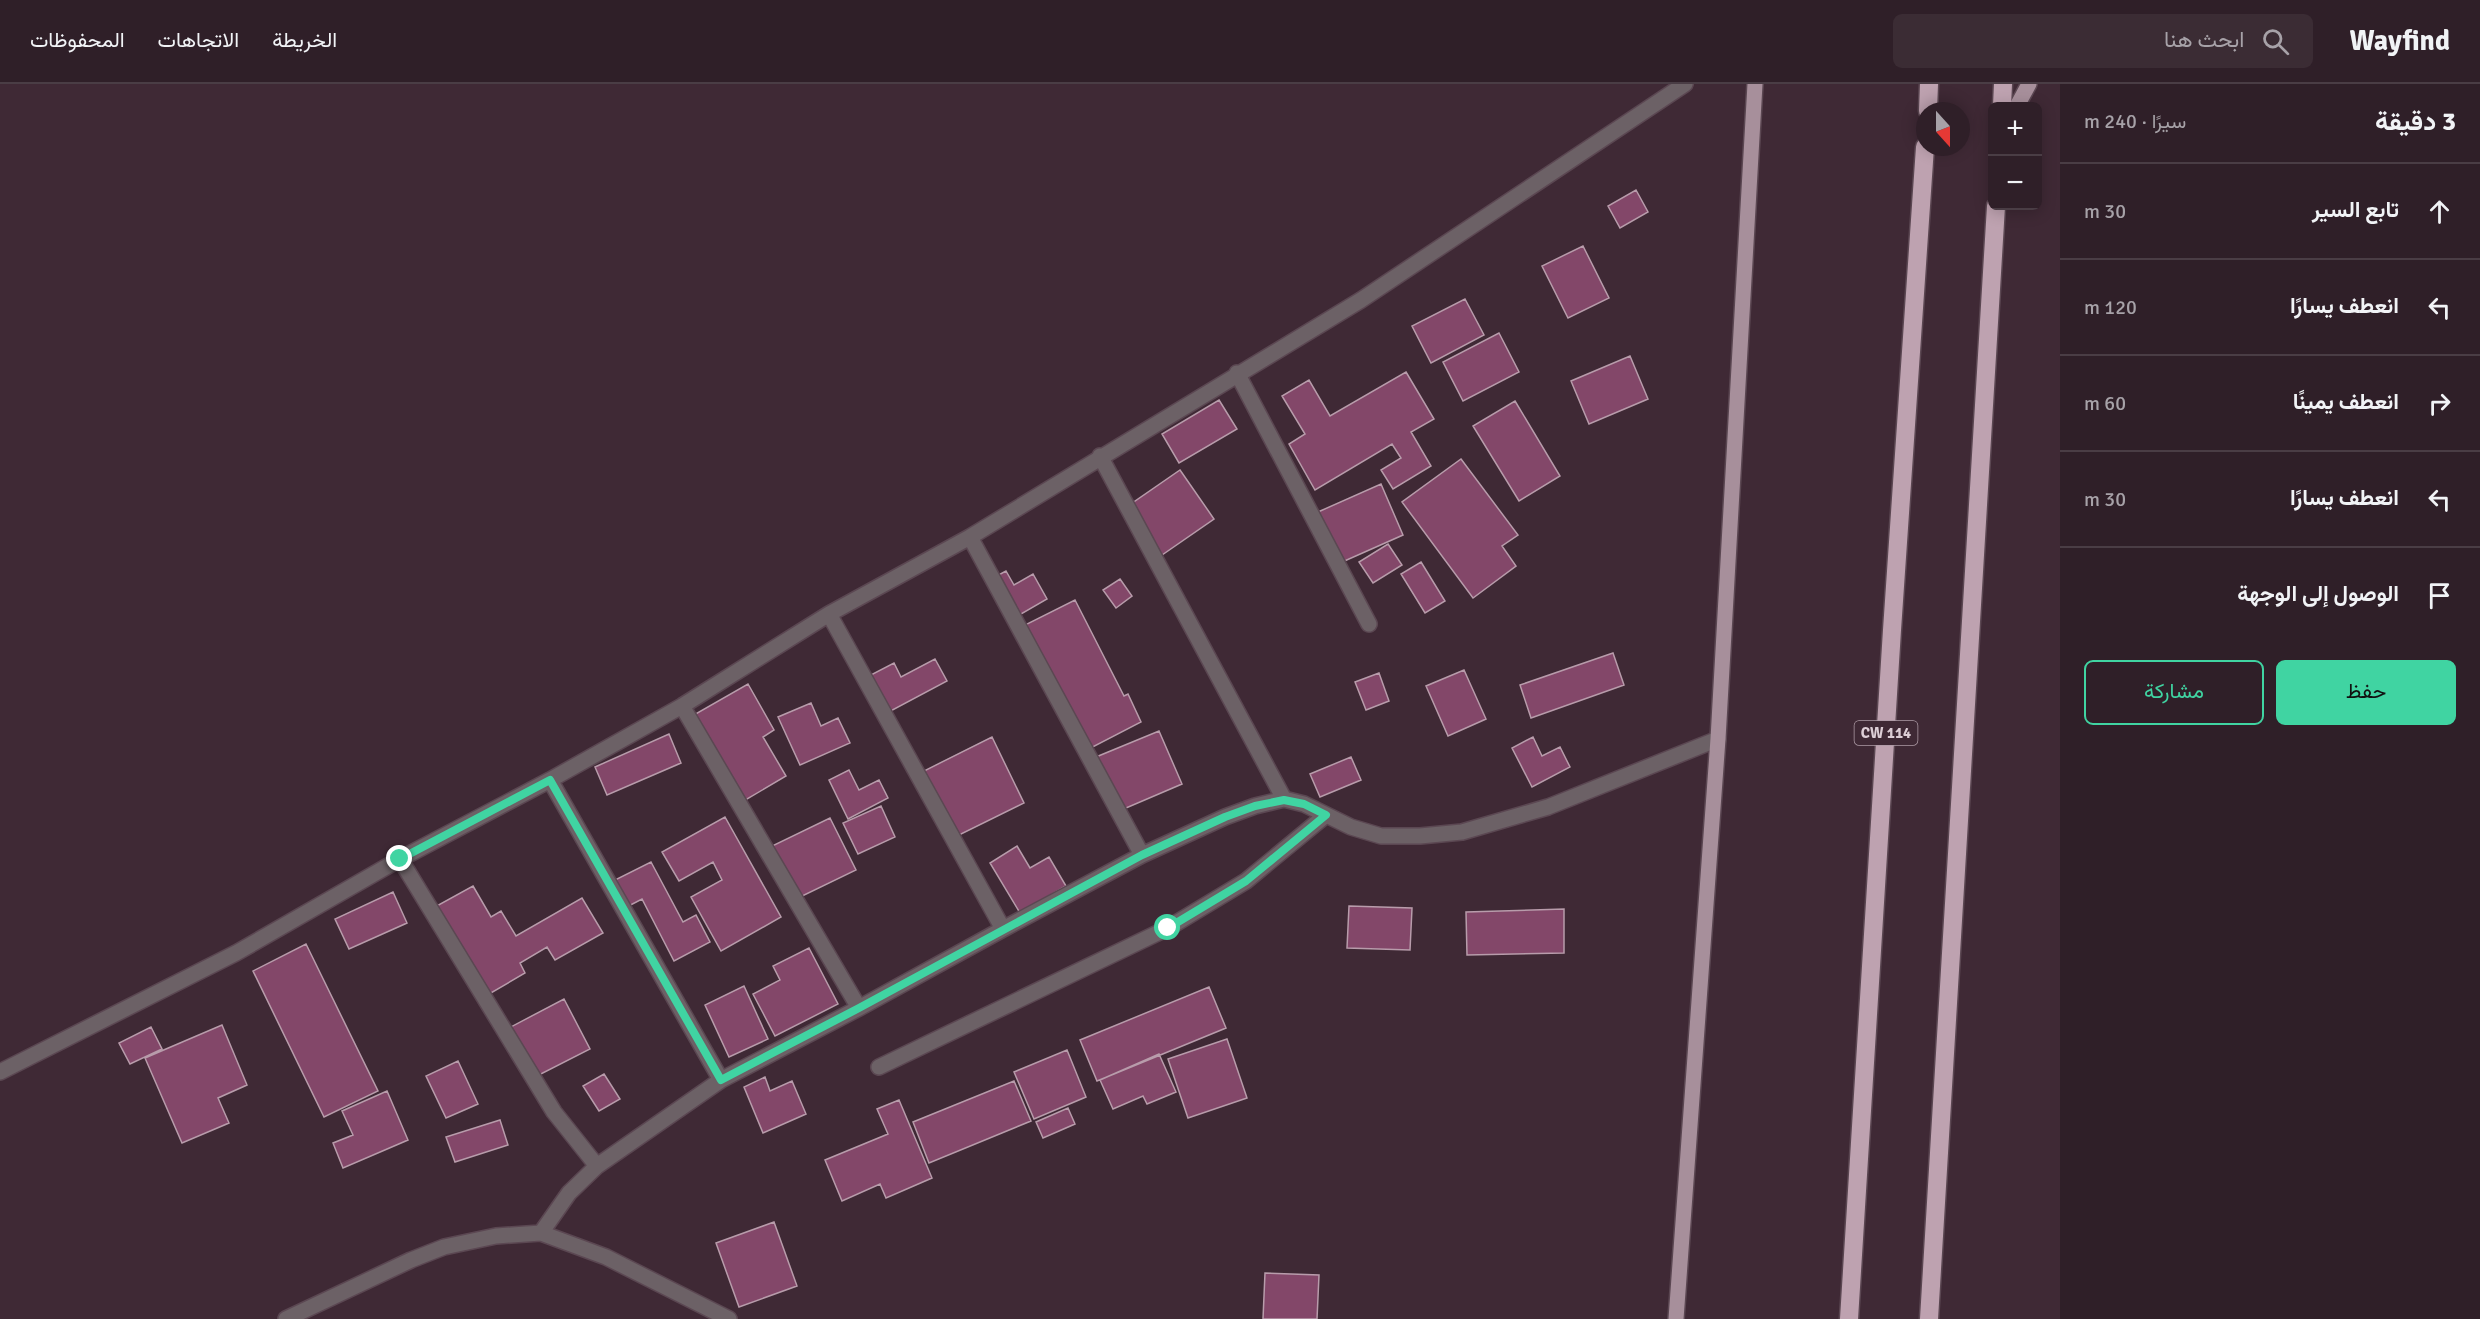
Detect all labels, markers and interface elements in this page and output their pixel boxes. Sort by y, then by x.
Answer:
search box [1893,14,2313,68]
text: Wayfind [2349,24,2450,58]
icon: search [2259,25,2292,58]
text: ابحث هنا [2164,26,2244,53]
text: المحفوظات [30,27,125,53]
text: الاتجاهات [158,27,239,53]
text: الخريطة [272,27,337,53]
north arrow [1916,102,1970,156]
map controls [1988,102,2042,210]
button: + [1988,102,2042,156]
text: 3 دقيقة [2375,106,2456,138]
text: سيرًا · 240 m [2084,109,2186,134]
button: − [1988,156,2042,210]
icon: ahead [2423,195,2456,228]
text: تابع السير [2312,196,2399,223]
text: 30 m [2084,199,2126,224]
icon: left [2423,291,2456,324]
text: انعطف يسارًا [2290,292,2399,319]
text: 120 m [2084,295,2137,320]
icon: right [2423,387,2456,420]
text: انعطف يمينًا [2293,388,2399,415]
text: 60 m [2084,391,2126,416]
icon: left [2423,483,2456,516]
text: انعطف يسارًا [2290,484,2399,511]
text: 30 m [2084,487,2126,512]
icon: arrive [2423,579,2456,612]
text: الوصول إلى الوجهة [2237,580,2399,607]
button: مشاركة [2084,660,2264,725]
button: حفظ [2276,660,2456,725]
road number: CW 114 [1854,721,1918,745]
route end [386,845,412,871]
route start [1154,914,1180,940]

